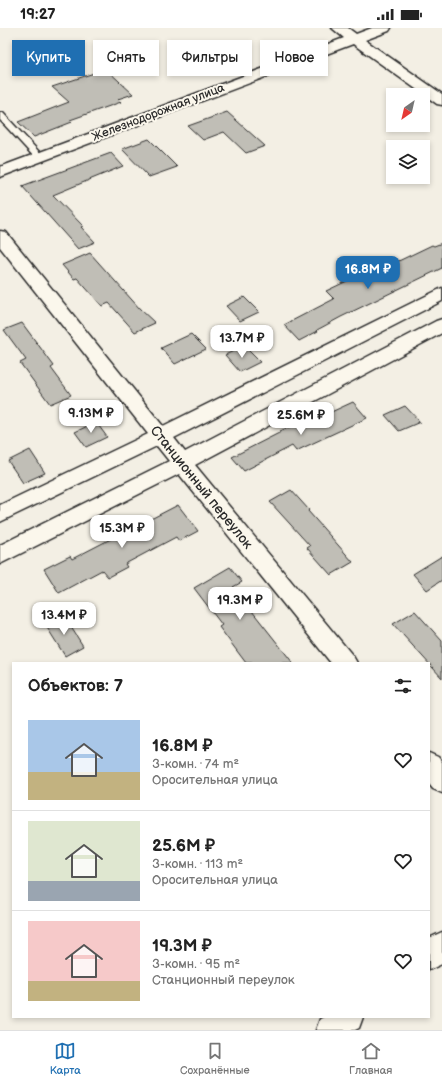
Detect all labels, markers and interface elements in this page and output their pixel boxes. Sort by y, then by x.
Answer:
text: 19:27 [20,5,56,24]
chip: Купить [12,40,85,76]
chip: Снять [93,40,159,76]
chip: Фильтры [167,40,252,76]
chip: Новое [260,40,328,76]
street label: Железнодорожная улица [90,80,227,145]
north arrow [386,88,430,132]
map controls [386,88,430,184]
button: layers [386,140,430,184]
pin: 16.8M ₽ [331,256,405,290]
text: 16.8M ₽ [345,261,391,277]
pin: 13.7M ₽ [205,325,279,359]
text: 13.7M ₽ [219,330,265,346]
pin: 9.13M ₽ [54,400,128,434]
pin: 25.6M ₽ [264,402,338,436]
text: 9.13M ₽ [68,405,114,421]
text: 25.6M ₽ [277,407,325,423]
street label: Станционный переулок [147,422,257,553]
pin: 15.3M ₽ [85,515,159,549]
text: 15.3M ₽ [99,520,145,536]
pin: 19.3M ₽ [203,587,277,621]
text: 19.3M ₽ [217,592,263,608]
pin: 13.4M ₽ [27,602,101,636]
text: 13.4M ₽ [41,607,87,623]
icon: filters [392,675,414,697]
text: Объектов: 7 [28,676,123,696]
icon: home [60,736,108,784]
text: 16.8M ₽ [152,736,213,756]
icon: heart [392,749,414,771]
text: 3-комн. · 74 m² [152,756,239,772]
text: Оросительная улица [152,772,278,788]
text: 25.6M ₽ [152,836,215,856]
icon: home [60,837,108,885]
icon: heart [392,850,414,872]
text: 3-комн. · 113 m² [152,856,243,872]
text: Оросительная улица [152,872,278,888]
text: 19.3M ₽ [152,936,212,956]
icon: home [60,937,108,985]
icon: heart [392,950,414,972]
text: 3-комн. · 95 m² [152,956,240,972]
text: Станционный переулок [152,972,295,988]
tab: Карта [50,1040,81,1077]
tab: Сохранённые [180,1040,250,1077]
tab: Главная [349,1040,392,1077]

